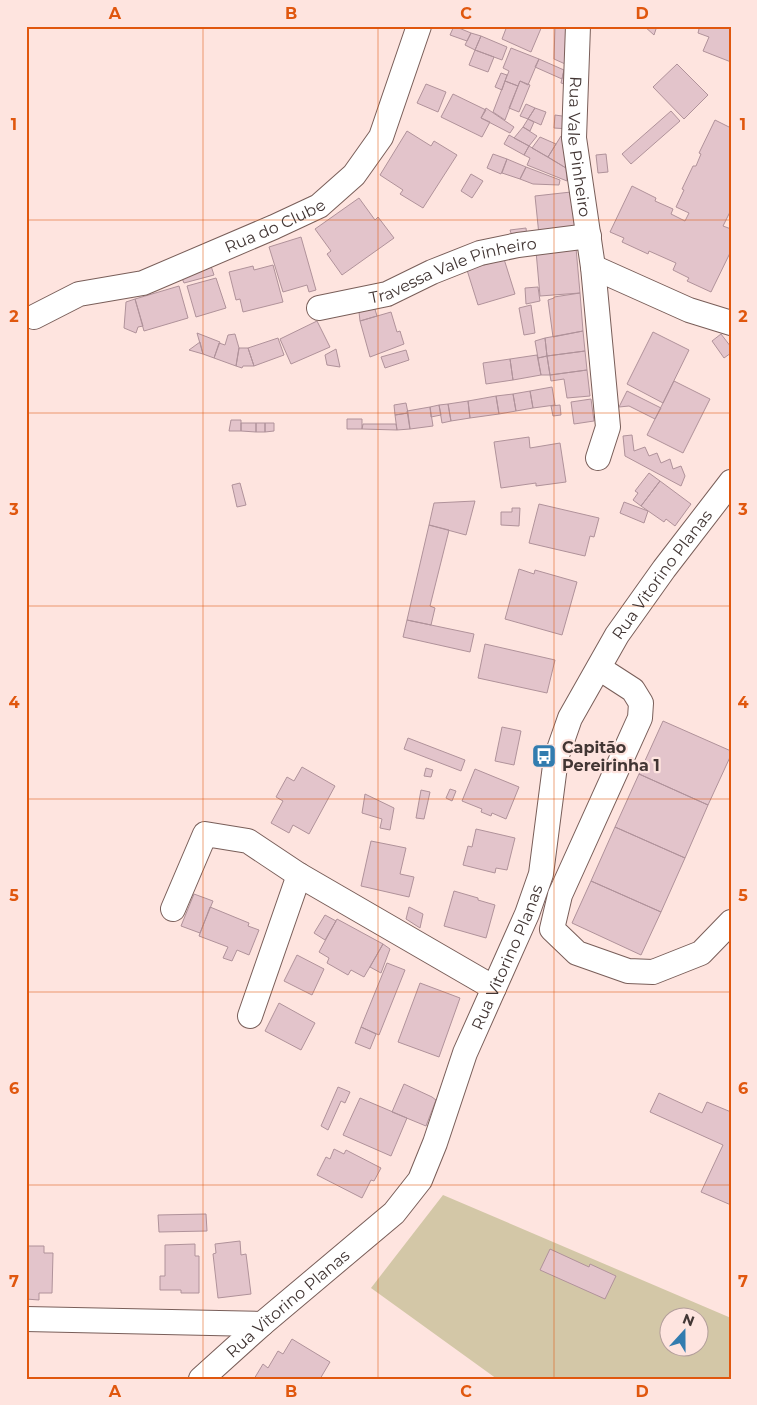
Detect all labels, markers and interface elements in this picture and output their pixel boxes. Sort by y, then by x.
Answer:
text: A [108,4,122,23]
text: B [285,4,297,23]
text: C [460,4,472,23]
text: D [635,4,649,23]
street label: Rua Vale Pinheiro [564,76,595,218]
text: 1 [11,115,17,134]
text: 1 [740,115,746,134]
street label: Rua do Clube [222,196,330,257]
street label: Travessa Vale Pinheiro [368,234,538,307]
text: 2 [9,307,19,326]
text: 2 [738,307,748,326]
text: 3 [8,500,19,519]
text: 3 [737,500,748,519]
street label: Rua Vitorino Planas [608,506,716,643]
text: 4 [8,693,20,712]
text: 4 [737,693,749,712]
place label: Capitão Pereirinha 1 [562,738,660,775]
bus stop icon: Capitão Pereirinha 1 [531,743,557,769]
street label: Rua Vitorino Planas [468,882,547,1033]
text: 5 [9,886,19,905]
text: 5 [738,886,748,905]
text: 6 [9,1079,19,1098]
text: 6 [738,1079,748,1098]
street label: Rua Vitorino Planas [222,1246,354,1362]
text: 7 [9,1272,19,1291]
text: 7 [738,1272,748,1291]
north arrow [660,1308,710,1358]
text: N [680,1309,697,1330]
text: A [108,1382,122,1401]
text: B [285,1382,297,1401]
text: C [460,1382,472,1401]
text: D [635,1382,649,1401]

